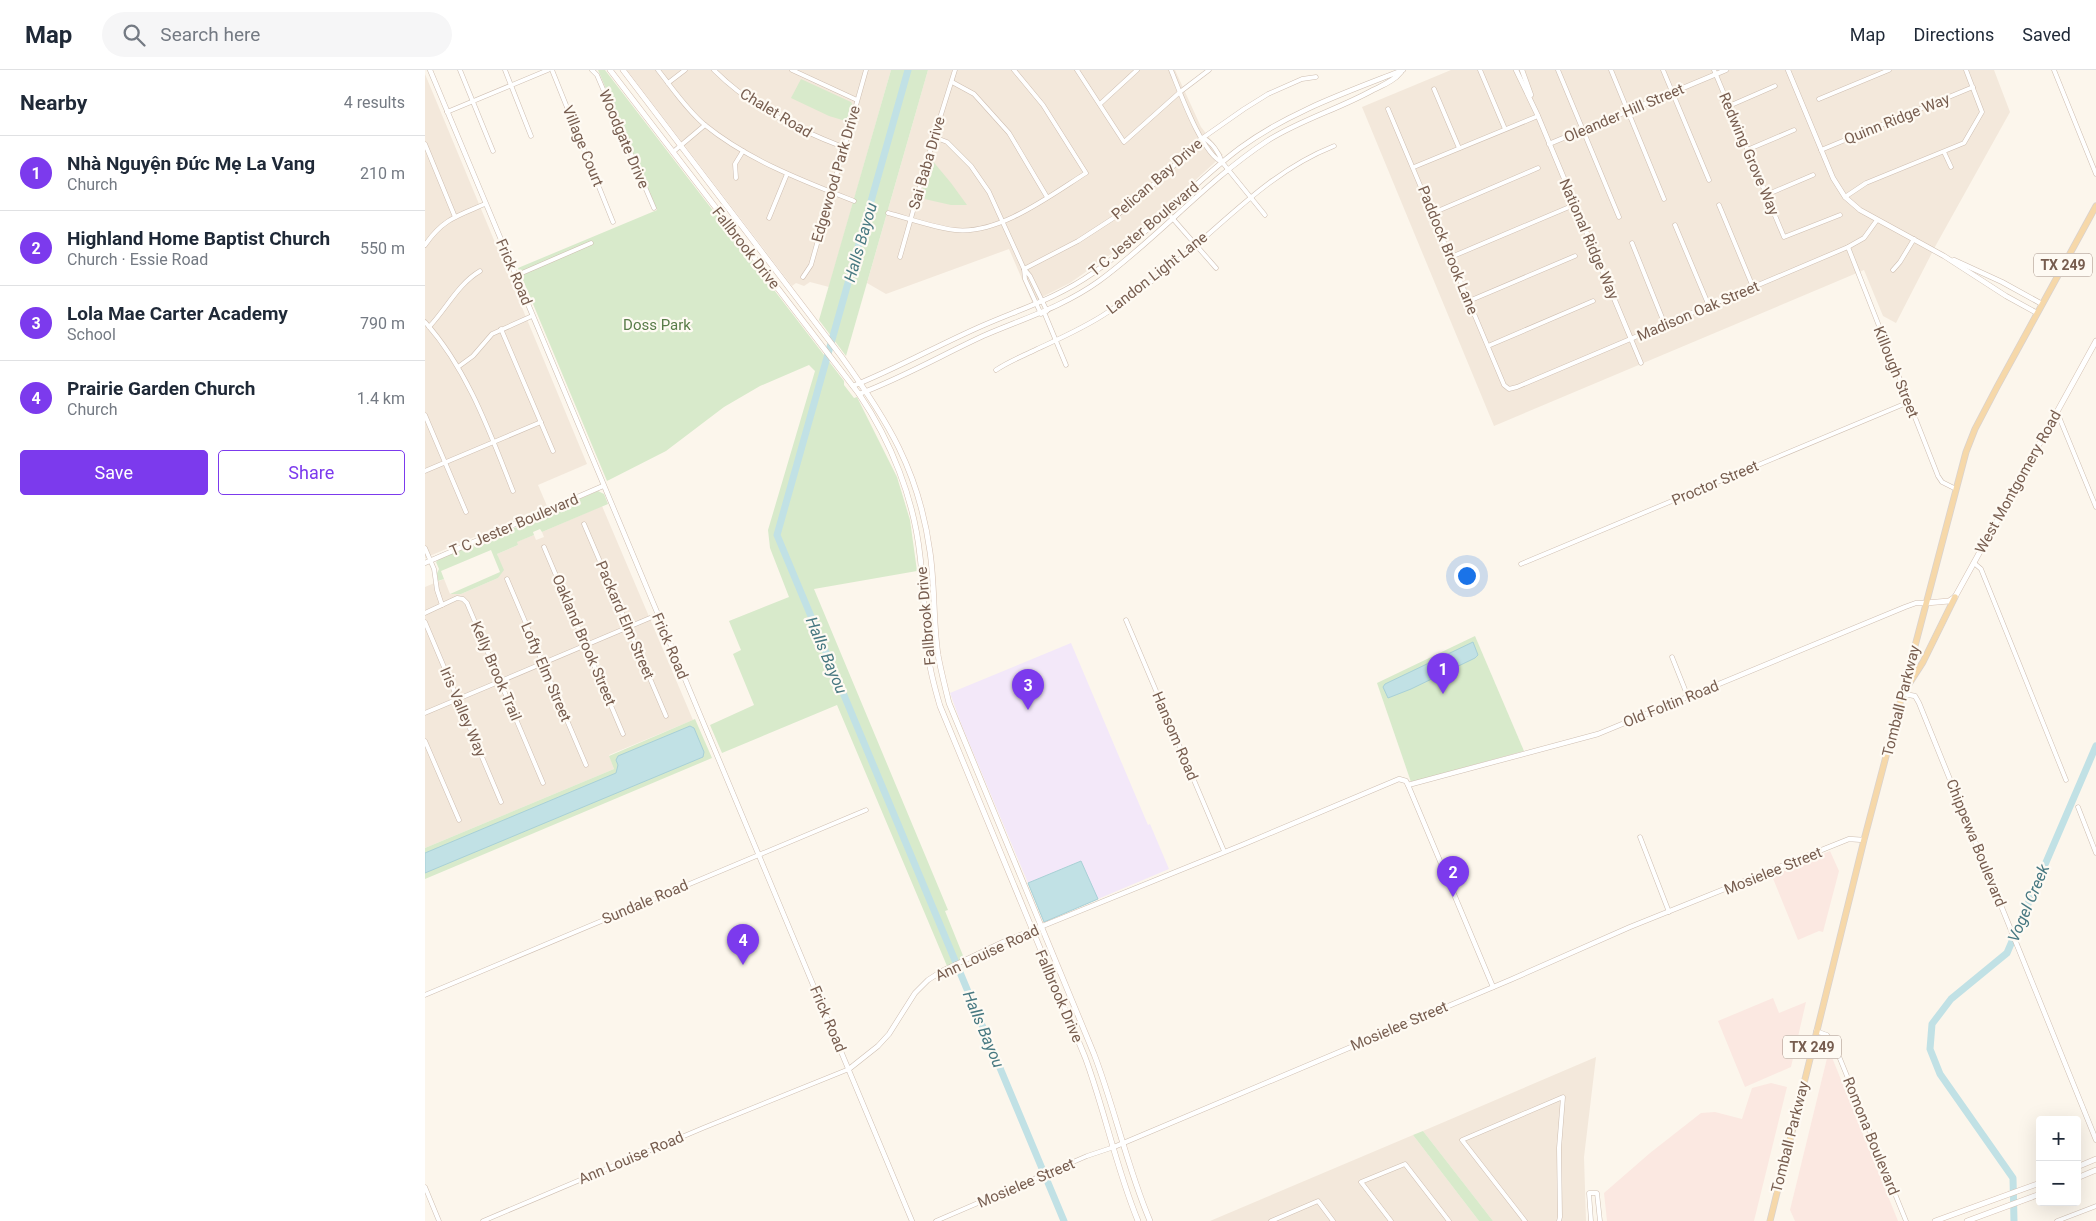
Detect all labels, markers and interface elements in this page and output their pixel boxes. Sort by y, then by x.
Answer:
search box [102,12,452,57]
text: Map [25,21,72,49]
icon: search [120,21,148,49]
text: Search here [160,23,260,46]
text: Map [1850,24,1885,45]
text: Directions [1913,24,1994,45]
text: Saved [2022,24,2071,45]
street label: Oleander Hill Street [1561,80,1687,146]
street label: Chalet Road [737,84,815,142]
street label: Woodgate Drive [595,87,653,191]
street label: Redwing Grove Way [1715,90,1783,218]
street label: Quinn Ridge Way [1842,90,1952,148]
text: Nearby [20,91,87,115]
text: 4 results [344,93,405,112]
street label: Village Court [559,103,607,189]
street label: Edgewood Park Drive [808,104,864,244]
street label: Sai Baba Drive [905,114,949,212]
street label: Pelican Bay Drive [1108,135,1206,223]
text: Nhà Nguyện Đức Mẹ La Vang [67,152,315,175]
text: 1 [31,164,41,183]
text: 210 m [360,164,405,183]
text: Church [67,175,118,194]
street label: National Ridge Way [1555,176,1623,302]
street label: T C Jester Boulevard [1085,178,1203,280]
street label: Paddock Brook Lane [1414,183,1482,317]
water label: Halls Bayou [840,200,881,284]
street label: Fallbrook Drive [708,203,784,293]
text: Highland Home Baptist Church [67,227,330,250]
street label: Landon Light Lane [1103,228,1211,318]
street label: Frick Road [492,236,536,308]
text: 2 [31,239,41,258]
text: 550 m [360,239,405,258]
text: Church · Essie Road [67,250,208,269]
road number: TX 249 [2034,254,2092,276]
street label: Madison Oak Street [1634,277,1762,345]
text: Lola Mae Carter Academy [67,302,288,325]
text: 3 [31,314,41,333]
text: 790 m [360,314,405,333]
park label: Doss Park [623,316,691,334]
street label: Killough Street [1869,324,1923,420]
text: School [67,325,116,344]
text: Prairie Garden Church [67,377,255,400]
text: 4 [31,389,41,408]
text: 1.4 km [357,389,405,408]
text: Church [67,400,118,419]
street label: West Montgomery Road [1971,407,2065,557]
button: Save [20,450,208,495]
button: Share [218,450,405,495]
street label: Proctor Street [1669,457,1761,509]
street label: T C Jester Boulevard [447,490,581,560]
street label: Packard Elm Street [592,558,658,682]
your location [1454,563,1480,589]
street label: Fallbrook Drive [913,566,939,666]
street label: Oakland Brook Street [548,572,620,708]
street label: Frick Road [648,610,692,682]
water label: Halls Bayou [802,614,851,697]
street label: Kelly Brook Trail [467,619,525,723]
street label: Lofty Elm Street [517,620,575,724]
street label: Tomball Parkway [1878,643,1924,759]
pin: 1 [1427,653,1459,694]
street label: Iris Valley Way [436,664,490,760]
pin: 3 [1012,669,1044,710]
street label: Old Foltin Road [1621,677,1721,731]
street label: Hansom Road [1148,689,1202,783]
street label: Chippewa Boulevard [1942,777,2010,909]
street label: Mosielee Street [1721,843,1825,899]
pin: 2 [1437,856,1469,897]
water label: Vogel Creek [2004,860,2054,945]
street label: Sundale Road [599,876,691,928]
street label: Ann Louise Road [932,921,1042,985]
pin: 4 [727,924,759,965]
street label: Fallbrook Drive [1031,947,1087,1045]
street label: Frick Road [806,983,850,1055]
water label: Halls Bayou [959,988,1008,1071]
street label: Mosielee Street [1348,997,1450,1055]
road number: TX 249 [1783,1036,1841,1059]
street label: Romona Boulevard [1839,1074,1903,1198]
street label: Tomball Parkway [1767,1079,1813,1195]
map controls [2036,1116,2081,1206]
button: + [2036,1116,2081,1161]
street label: Ann Louise Road [576,1128,686,1188]
street label: Mosielee Street [975,1154,1077,1212]
button: − [2036,1161,2081,1206]

